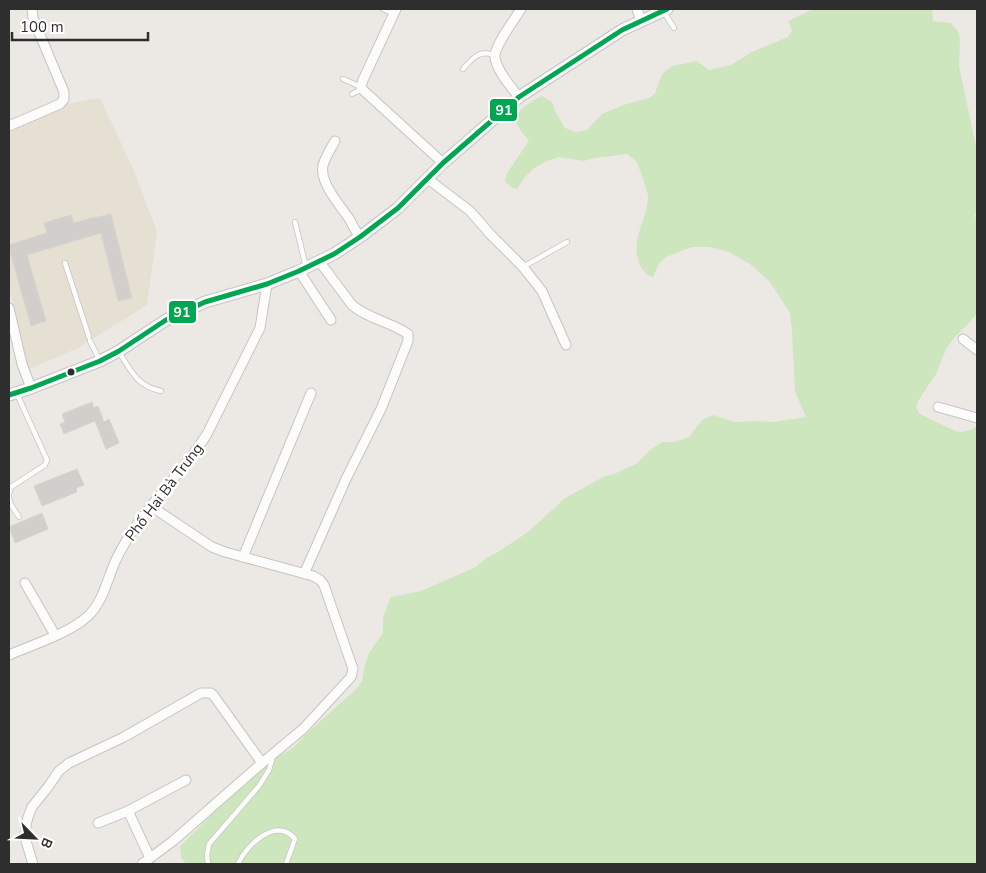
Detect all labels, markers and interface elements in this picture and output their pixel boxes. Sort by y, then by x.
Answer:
scale bar [12,10,149,42]
text: 100 m [20,17,64,37]
line badge: 91 [489,98,518,122]
text: 91 [496,101,512,120]
line badge: 91 [168,300,197,324]
text: 91 [174,303,190,322]
unlabelled marker [66,367,76,377]
street label: Phố Hai Bà Trưng [121,439,207,545]
north arrow [10,813,60,863]
text: B [36,835,57,851]

